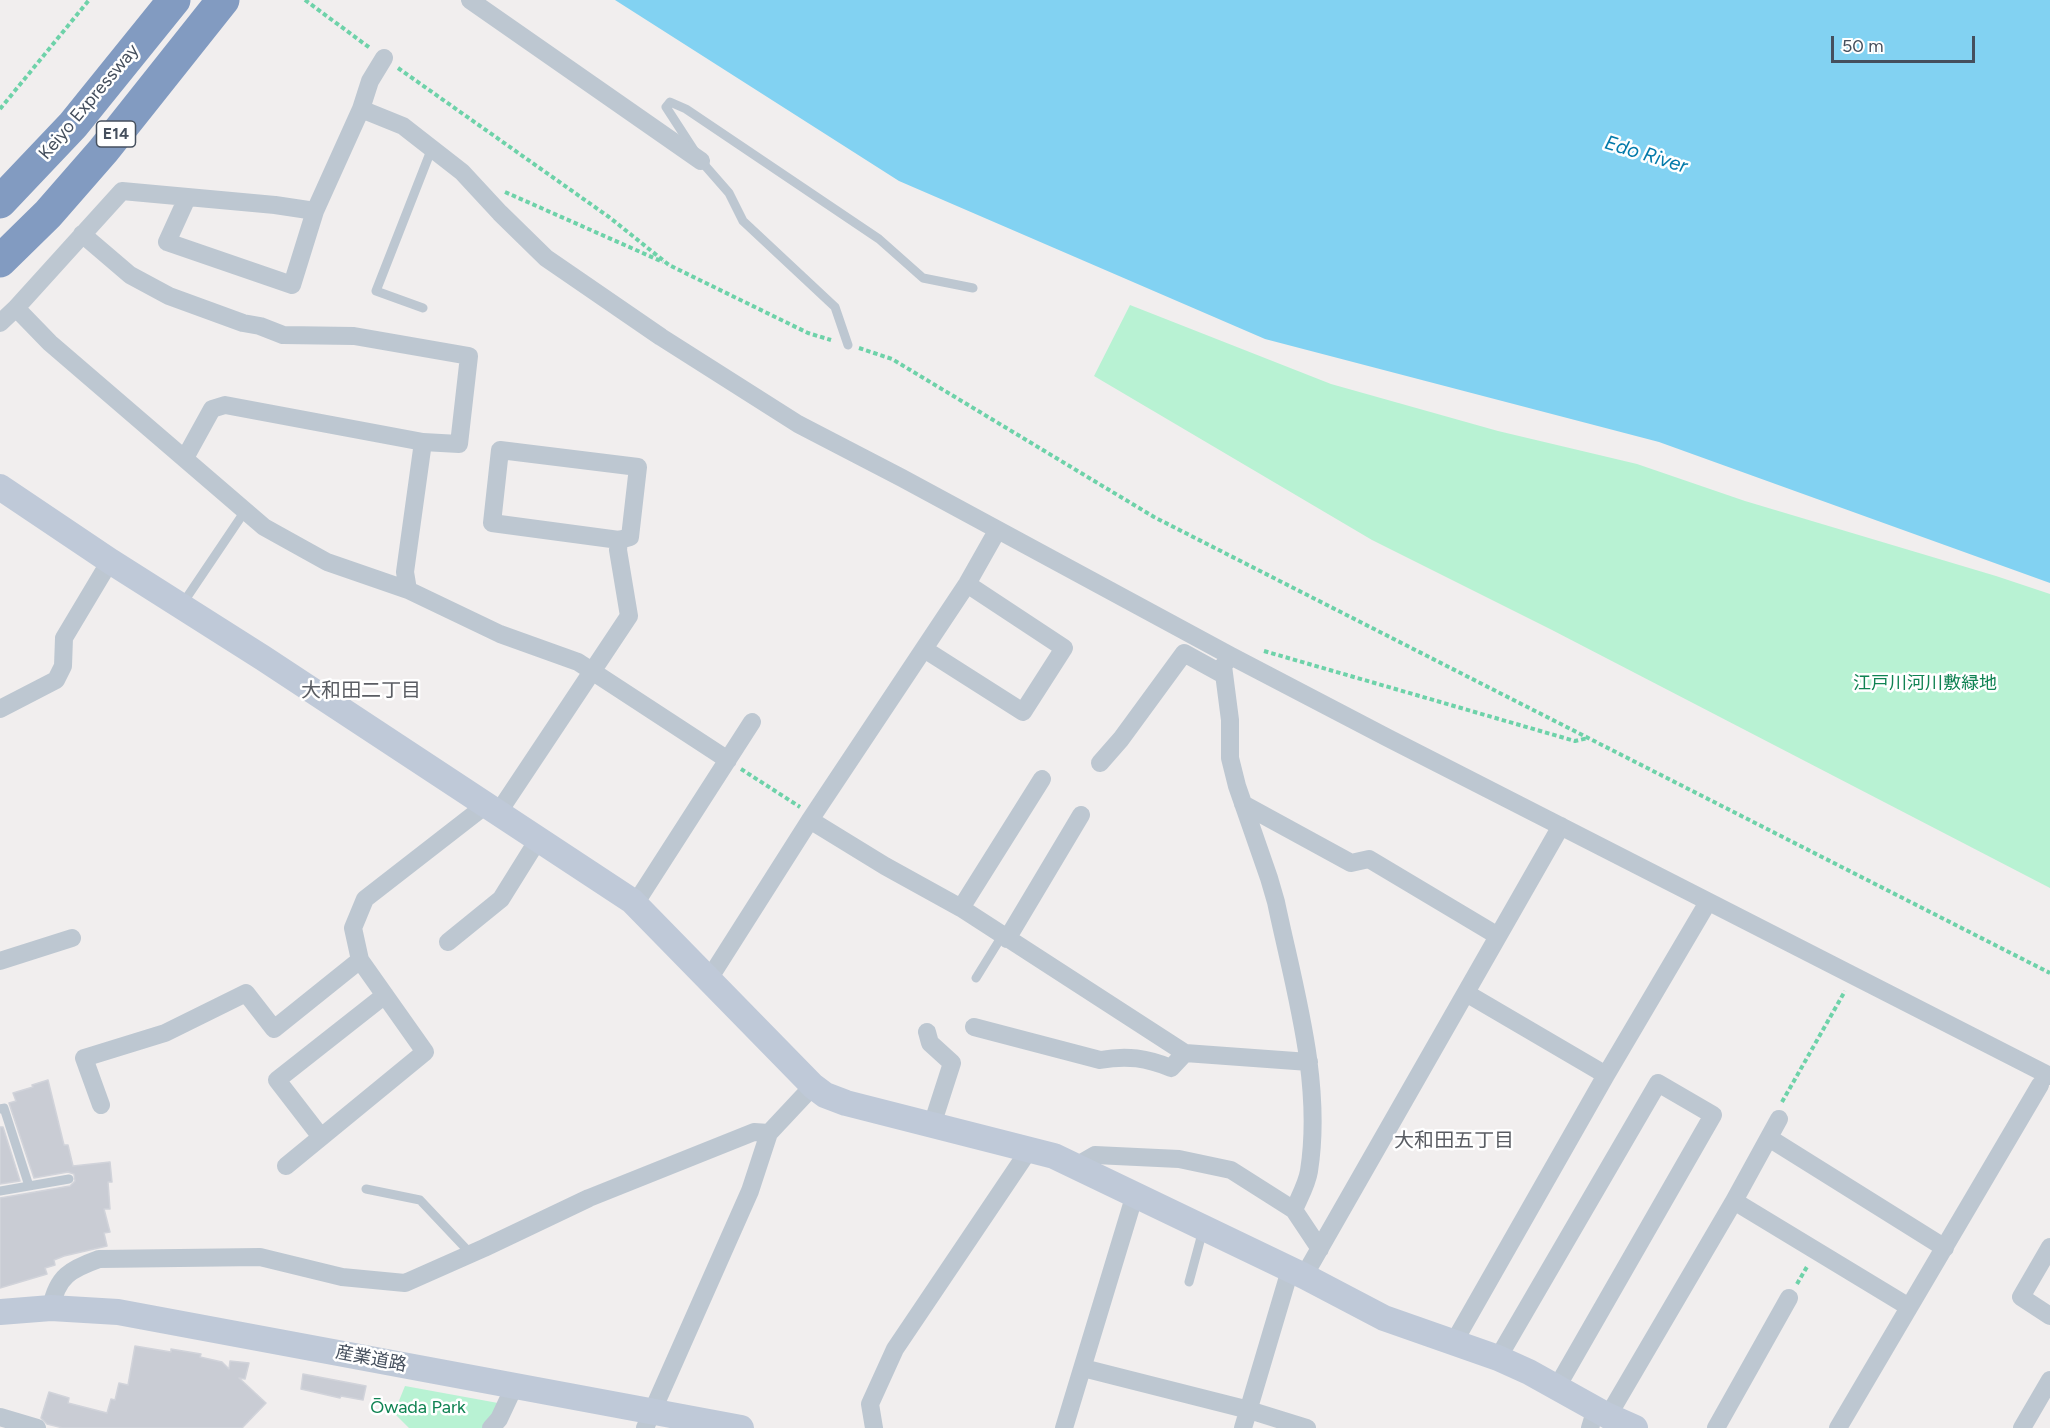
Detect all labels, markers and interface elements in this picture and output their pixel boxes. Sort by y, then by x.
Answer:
scale bar [1834,24,1978,62]
text: 50 m [1842,35,1884,57]
street label: Keiyo Expressway [34,40,144,164]
road number: E14 [96,121,136,147]
water label: Edo River [1602,131,1690,179]
park label: 江戸川河川敷緑地 [1853,673,1997,695]
district label: 大和田二丁目 [301,679,421,703]
district label: 大和田五丁目 [1394,1129,1514,1153]
street label: 産業道路 [334,1342,408,1376]
park label: Ōwada Park [370,1397,466,1419]

